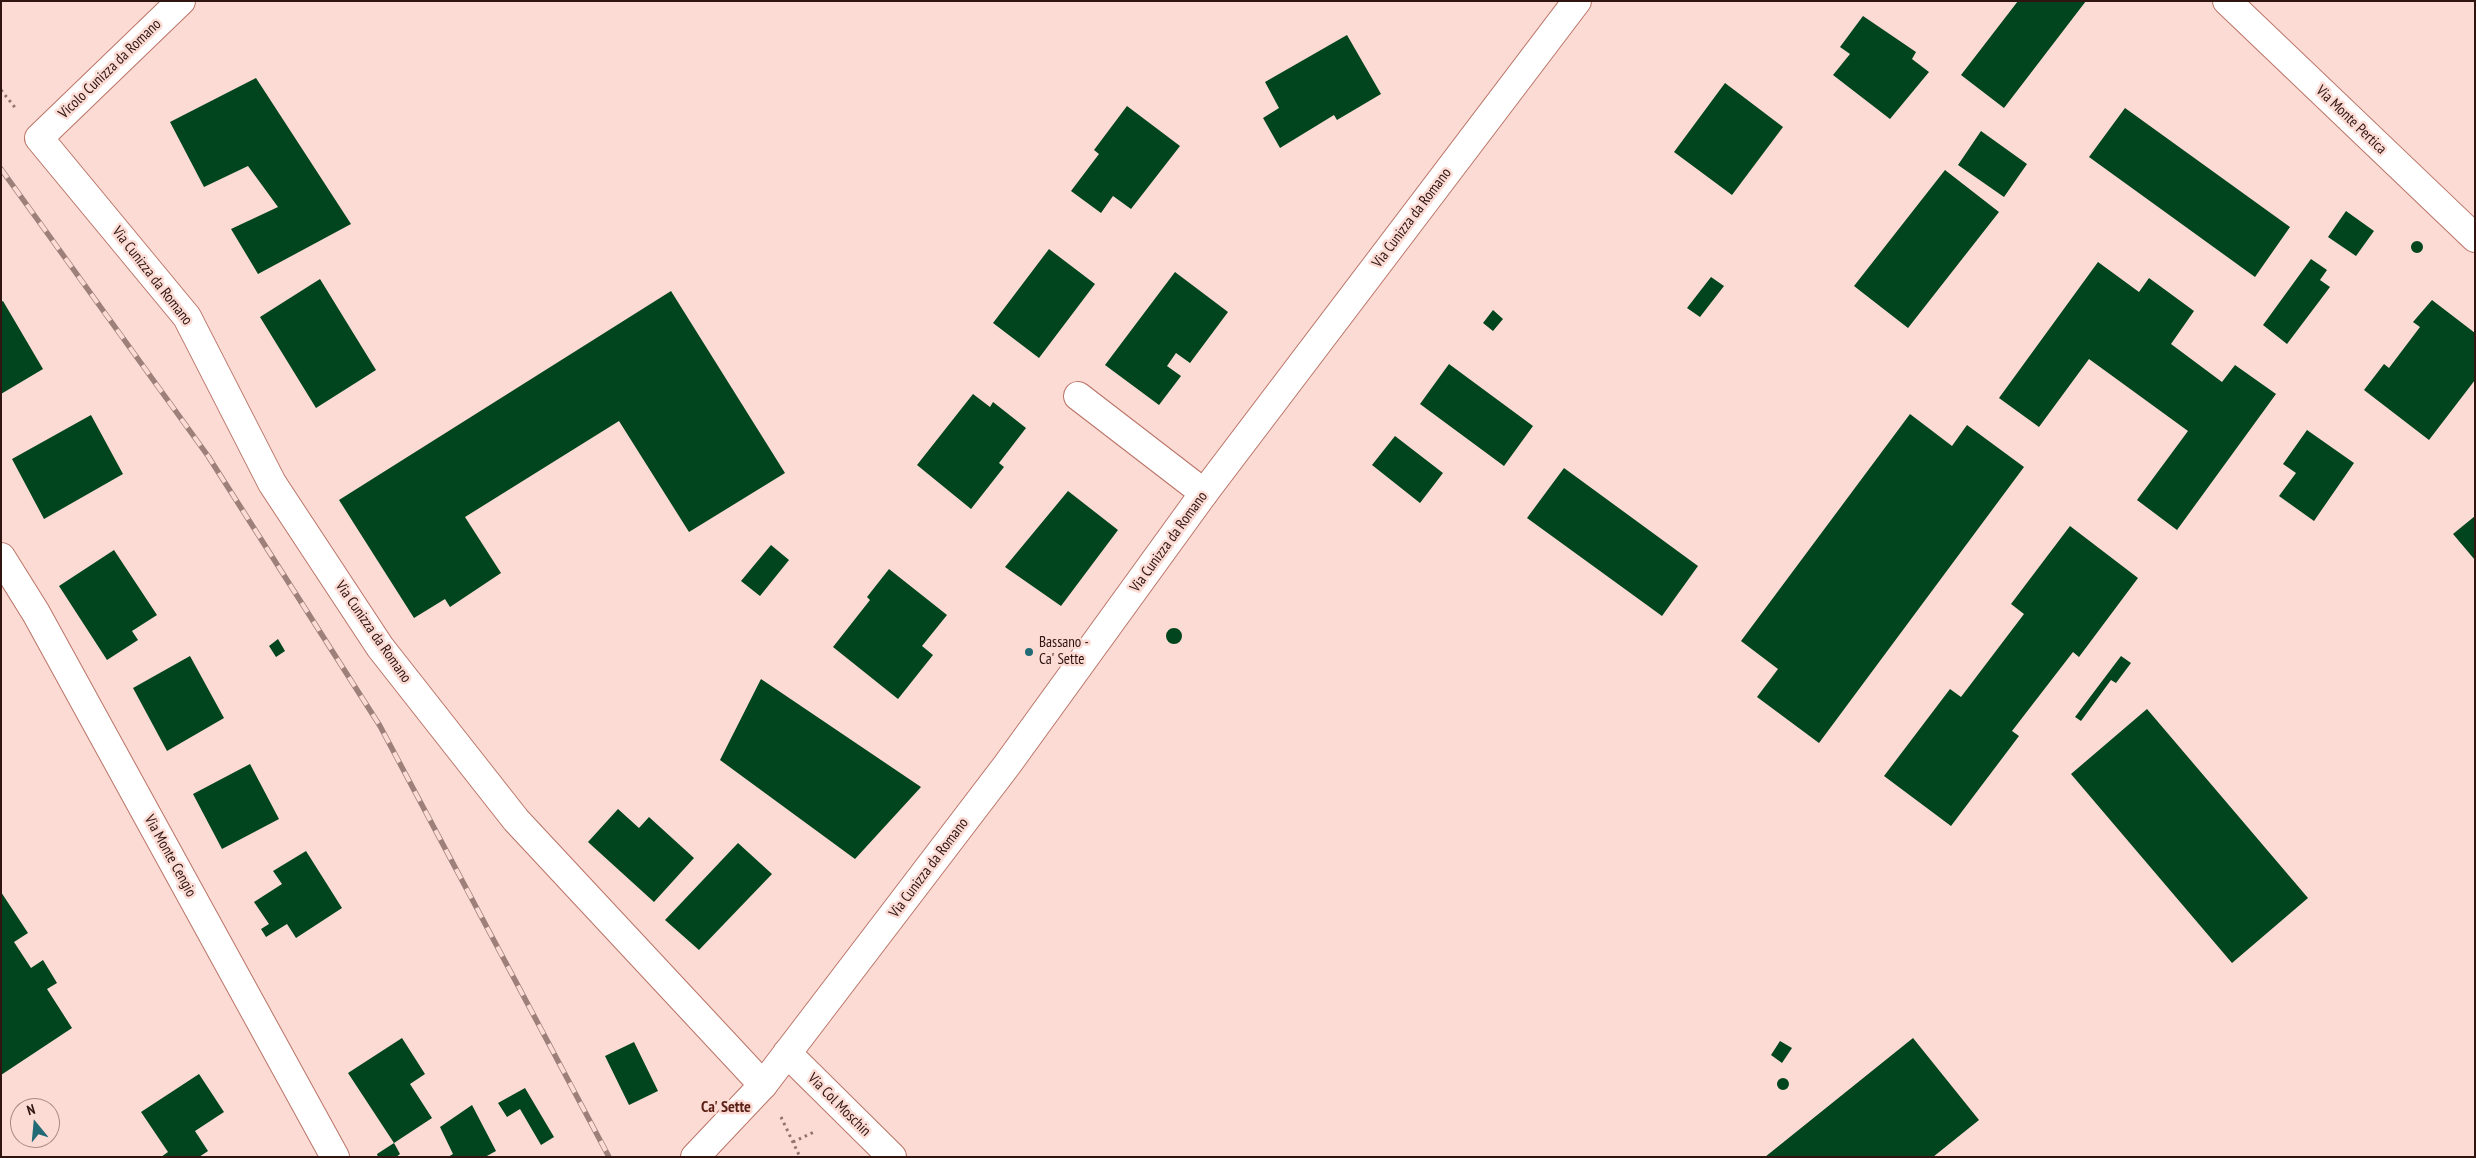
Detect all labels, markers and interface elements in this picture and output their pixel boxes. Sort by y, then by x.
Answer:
street label: Vicolo Cunizza da Romano [55,15,165,123]
street label: Via Monte Pertica [2312,82,2390,158]
street label: Via Cunizza da Romano [1369,165,1455,271]
street label: Via Cunizza da Romano [108,223,196,329]
street label: Via Cunizza da Romano [1126,488,1212,596]
street label: Via Cunizza da Romano [331,578,415,686]
place label: Bassano - Ca' Sette [1039,634,1089,669]
marker: Bassano - Ca' Sette [1023,646,1035,658]
street label: Via Monte Cengio [140,812,200,900]
street label: Via Cunizza da Romano [886,815,972,921]
street label: Via Col Moschin [804,1070,874,1140]
district label: Ca' Sette [701,1097,751,1117]
north arrow [10,1098,60,1148]
text: N [25,1100,37,1119]

